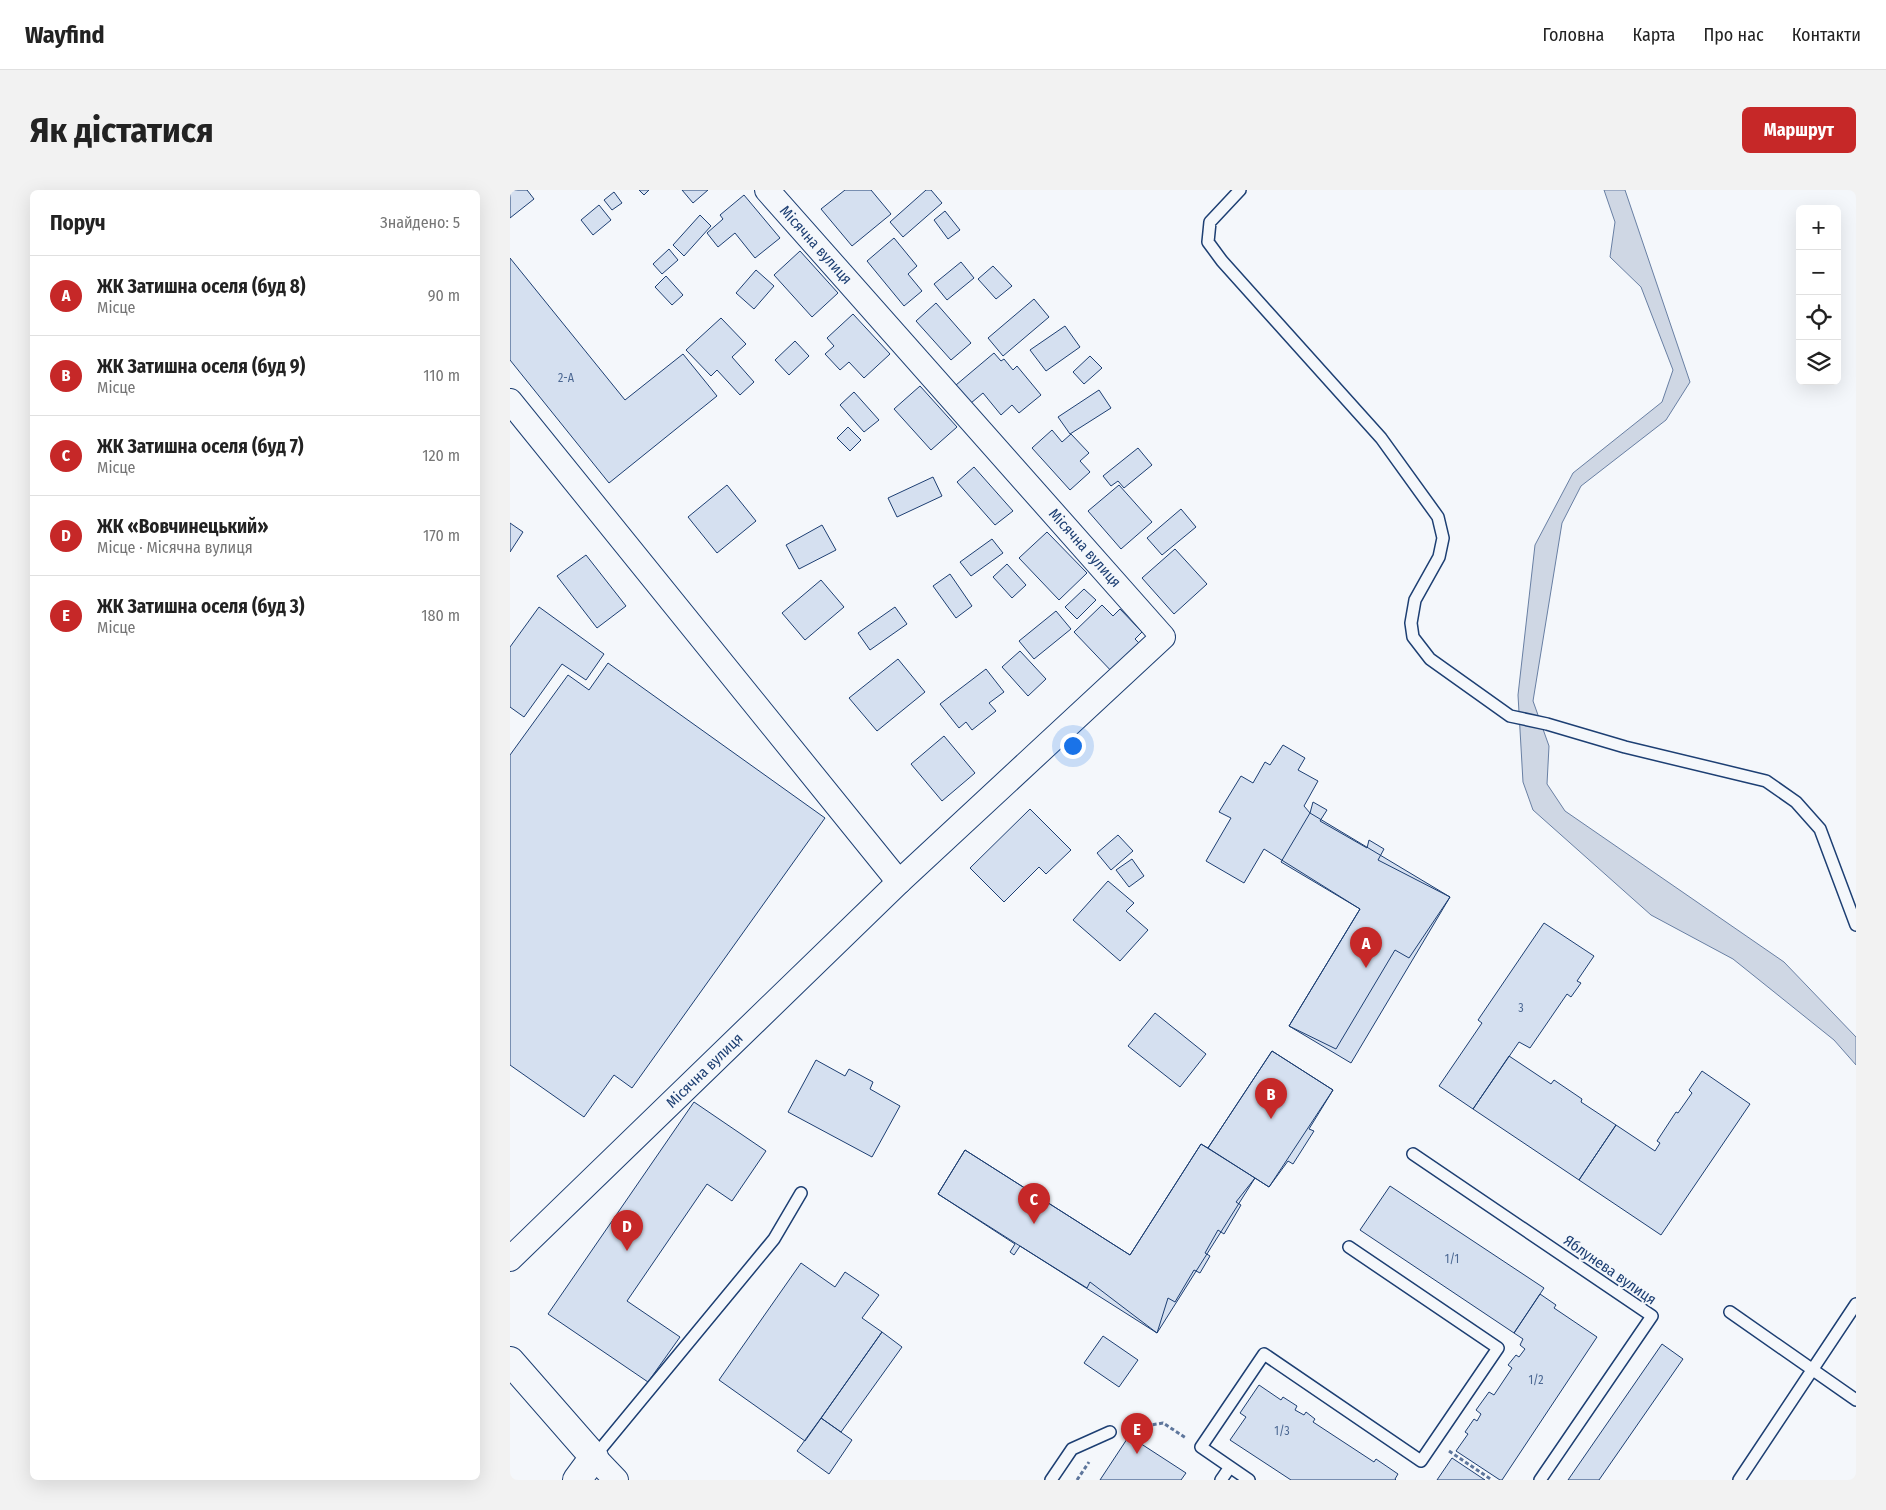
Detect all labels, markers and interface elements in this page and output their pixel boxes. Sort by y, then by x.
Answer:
text: Wayfind [25,21,105,49]
text: Головна [1542,24,1604,46]
text: Карта [1632,24,1675,46]
text: Про нас [1703,24,1764,46]
text: Контакти [1792,24,1861,46]
button: Маршрут [1742,107,1856,153]
text: Як дістатися [30,109,214,151]
street label: Місячна вулиця [776,202,856,288]
map controls [1796,205,1841,385]
button: + [1796,205,1841,250]
text: Поруч [50,210,106,236]
text: Знайдено: 5 [380,213,460,232]
button: − [1796,250,1841,295]
text: ЖК Затишна оселя (буд 8) [97,275,305,298]
text: A [62,286,70,305]
text: 90 m [428,286,460,305]
button: locate [1796,295,1841,340]
text: Місце [97,298,135,317]
button: layers [1796,340,1841,385]
text: ЖК Затишна оселя (буд 9) [97,355,305,378]
text: B [62,366,70,385]
text: 110 m [423,366,460,385]
house number: 2-А [558,371,575,385]
text: Місце [97,378,135,397]
text: ЖК Затишна оселя (буд 7) [97,435,304,458]
text: C [62,446,70,465]
text: 120 m [422,446,460,465]
text: Місце [97,458,135,477]
street label: Місячна вулиця [1045,505,1125,591]
text: ЖК «Вовчинецький» [97,515,268,538]
text: D [61,526,71,545]
text: 170 m [423,526,460,545]
text: Місце · Місячна вулиця [97,538,253,557]
text: ЖК Затишна оселя (буд 3) [97,595,304,618]
text: E [62,606,70,625]
text: 180 m [421,606,460,625]
text: Місце [97,618,135,637]
your location [1060,733,1086,759]
pin: A [1350,927,1382,968]
house number: 3 [1518,1001,1524,1015]
street label: Місячна вулиця [663,1029,747,1112]
pin: B [1255,1078,1287,1119]
pin: C [1018,1183,1050,1224]
pin: D [611,1210,643,1251]
street label: Яблунева вулиця [1560,1231,1660,1309]
house number: 1/1 [1445,1252,1459,1266]
house number: 1/2 [1528,1373,1544,1387]
pin: E [1121,1413,1153,1454]
house number: 1/3 [1274,1424,1290,1438]

